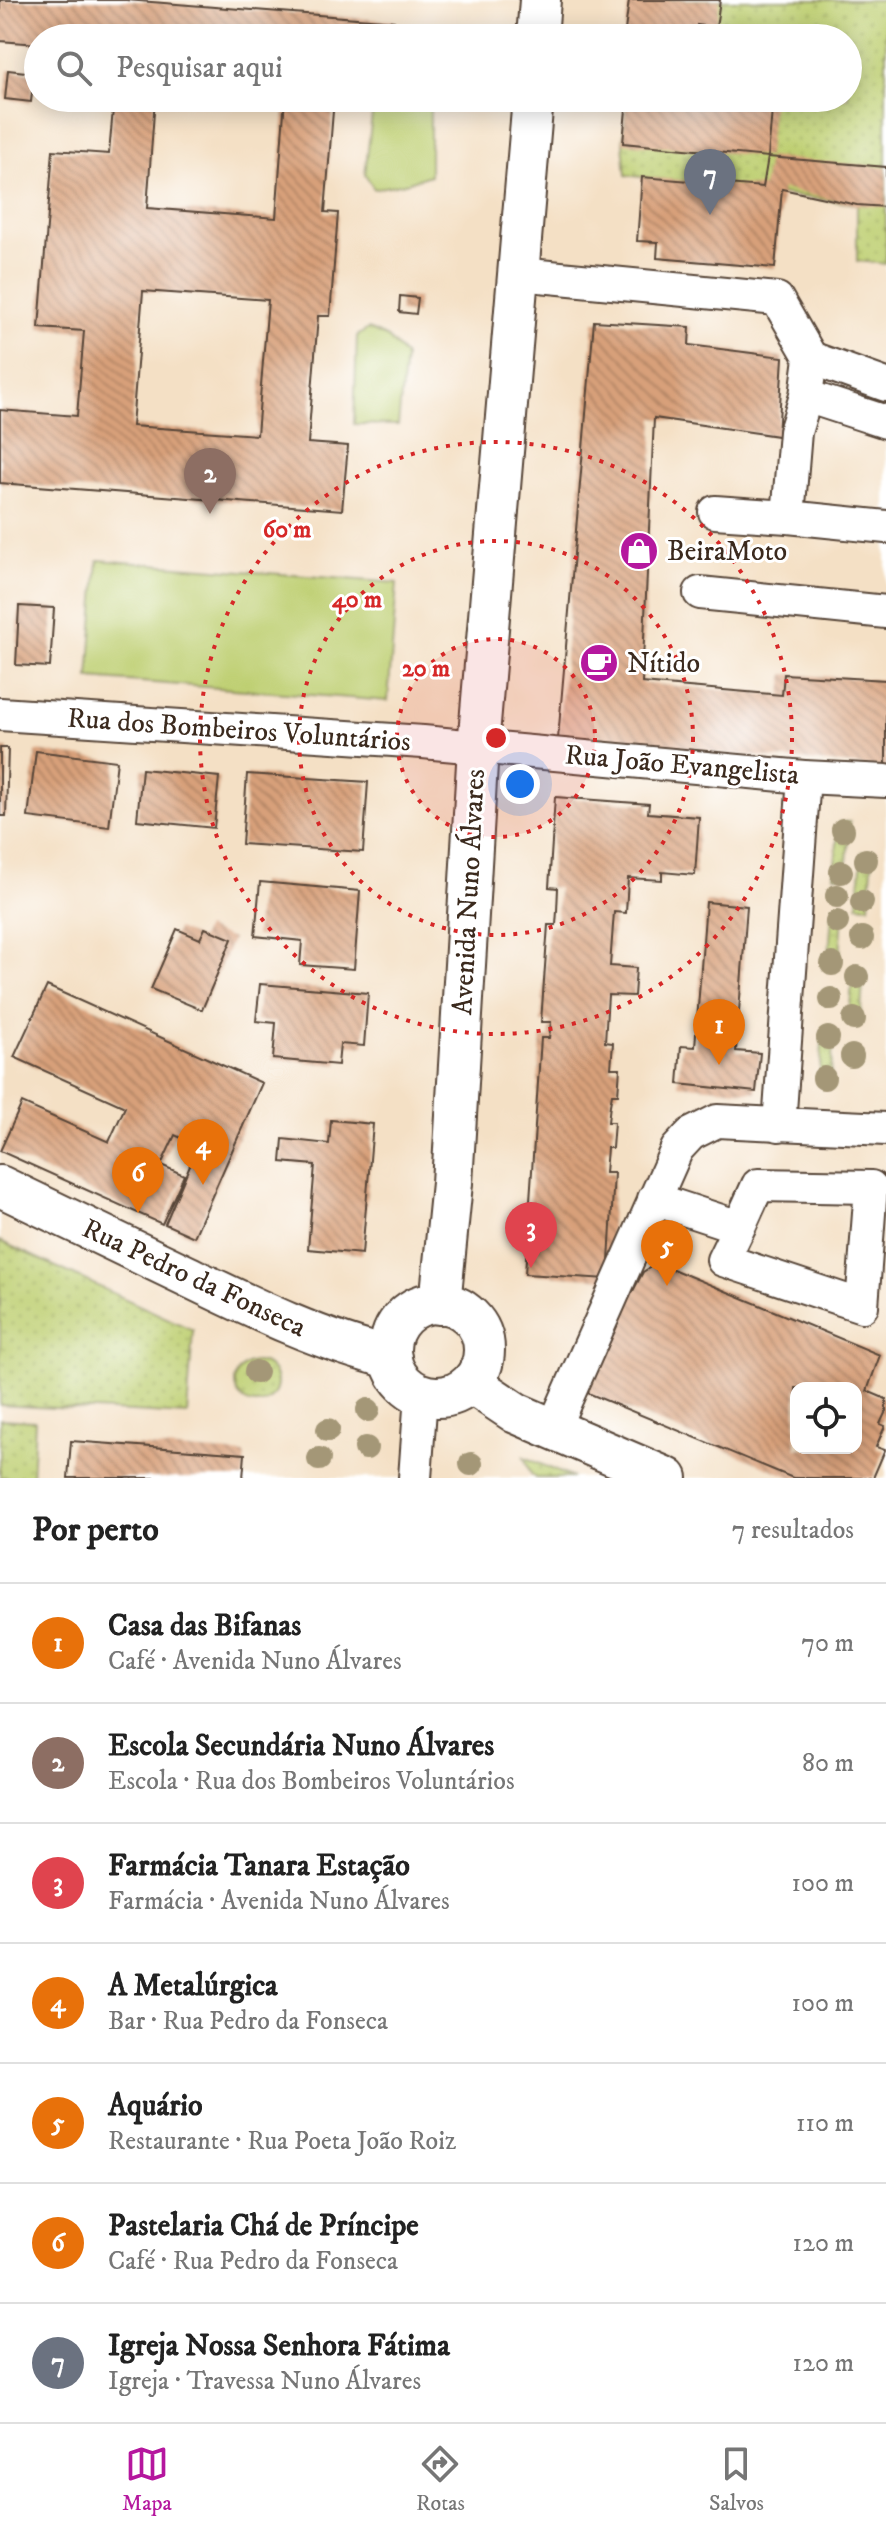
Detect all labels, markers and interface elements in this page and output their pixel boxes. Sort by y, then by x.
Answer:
search box [24,24,862,112]
icon: search [52,46,96,90]
text: Pesquisar aqui [116,50,283,87]
pin: 7 [684,149,736,215]
pin: 2 [184,448,236,514]
text: 60 m [263,515,311,545]
shop icon: BeiraMoto [618,530,660,572]
place label: BeiraMoto [667,534,787,569]
text: 40 m [332,585,382,615]
cafe icon: Nítido [578,642,620,684]
place label: Nítido [627,646,700,681]
text: 20 m [402,654,450,684]
street label: Rua dos Bombeiros Voluntários [66,701,412,759]
centre of rings [482,724,510,752]
street label: Rua João Evangelista [563,737,801,793]
your location [500,764,540,804]
street label: Avenida Nuno Álvares [444,768,493,1016]
pin: 1 [693,999,745,1065]
pin: 4 [177,1119,229,1185]
pin: 6 [112,1147,164,1213]
pin: 3 [505,1202,557,1268]
street label: Rua Pedro da Fonseca [77,1211,311,1345]
pin: 5 [641,1220,693,1286]
map controls [790,1382,862,1454]
button: locate [790,1382,862,1454]
text: Por perto [32,1509,159,1551]
text: 7 resultados [732,1514,854,1547]
text: Casa das Bifanas [108,1608,301,1645]
text: 1 [53,1627,63,1660]
text: 70 m [801,1627,854,1660]
text: Café · Avenida Nuno Álvares [108,1645,402,1678]
text: Escola Secundária Nuno Álvares [108,1728,494,1765]
text: 2 [52,1747,64,1780]
text: 80 m [802,1747,854,1780]
text: Escola · Rua dos Bombeiros Voluntários [108,1765,515,1798]
text: Farmácia Tanara Estação [108,1848,410,1885]
text: 3 [53,1867,63,1900]
text: 100 m [791,1867,854,1900]
text: Farmácia · Avenida Nuno Álvares [108,1885,450,1918]
text: A Metalúrgica [108,1968,278,2005]
text: 4 [51,1987,65,2020]
text: 100 m [791,1987,854,2020]
text: Bar · Rua Pedro da Fonseca [108,2005,388,2038]
text: Aquário [108,2088,203,2125]
text: 5 [52,2107,64,2140]
text: 110 m [796,2107,854,2140]
text: Restaurante · Rua Poeta João Roiz [108,2125,456,2158]
text: Pastelaria Chá de Príncipe [108,2208,419,2245]
text: 6 [51,2227,65,2260]
text: 120 m [793,2227,854,2260]
text: Café · Rua Pedro da Fonseca [108,2245,398,2278]
text: Igreja Nossa Senhora Fátima [108,2328,450,2365]
text: 7 [51,2347,65,2380]
text: 120 m [793,2347,854,2380]
text: Igreja · Travessa Nuno Álvares [108,2365,421,2398]
tab: Mapa [122,2442,172,2517]
tab: Rotas [416,2442,465,2517]
tab: Salvos [709,2442,764,2517]

